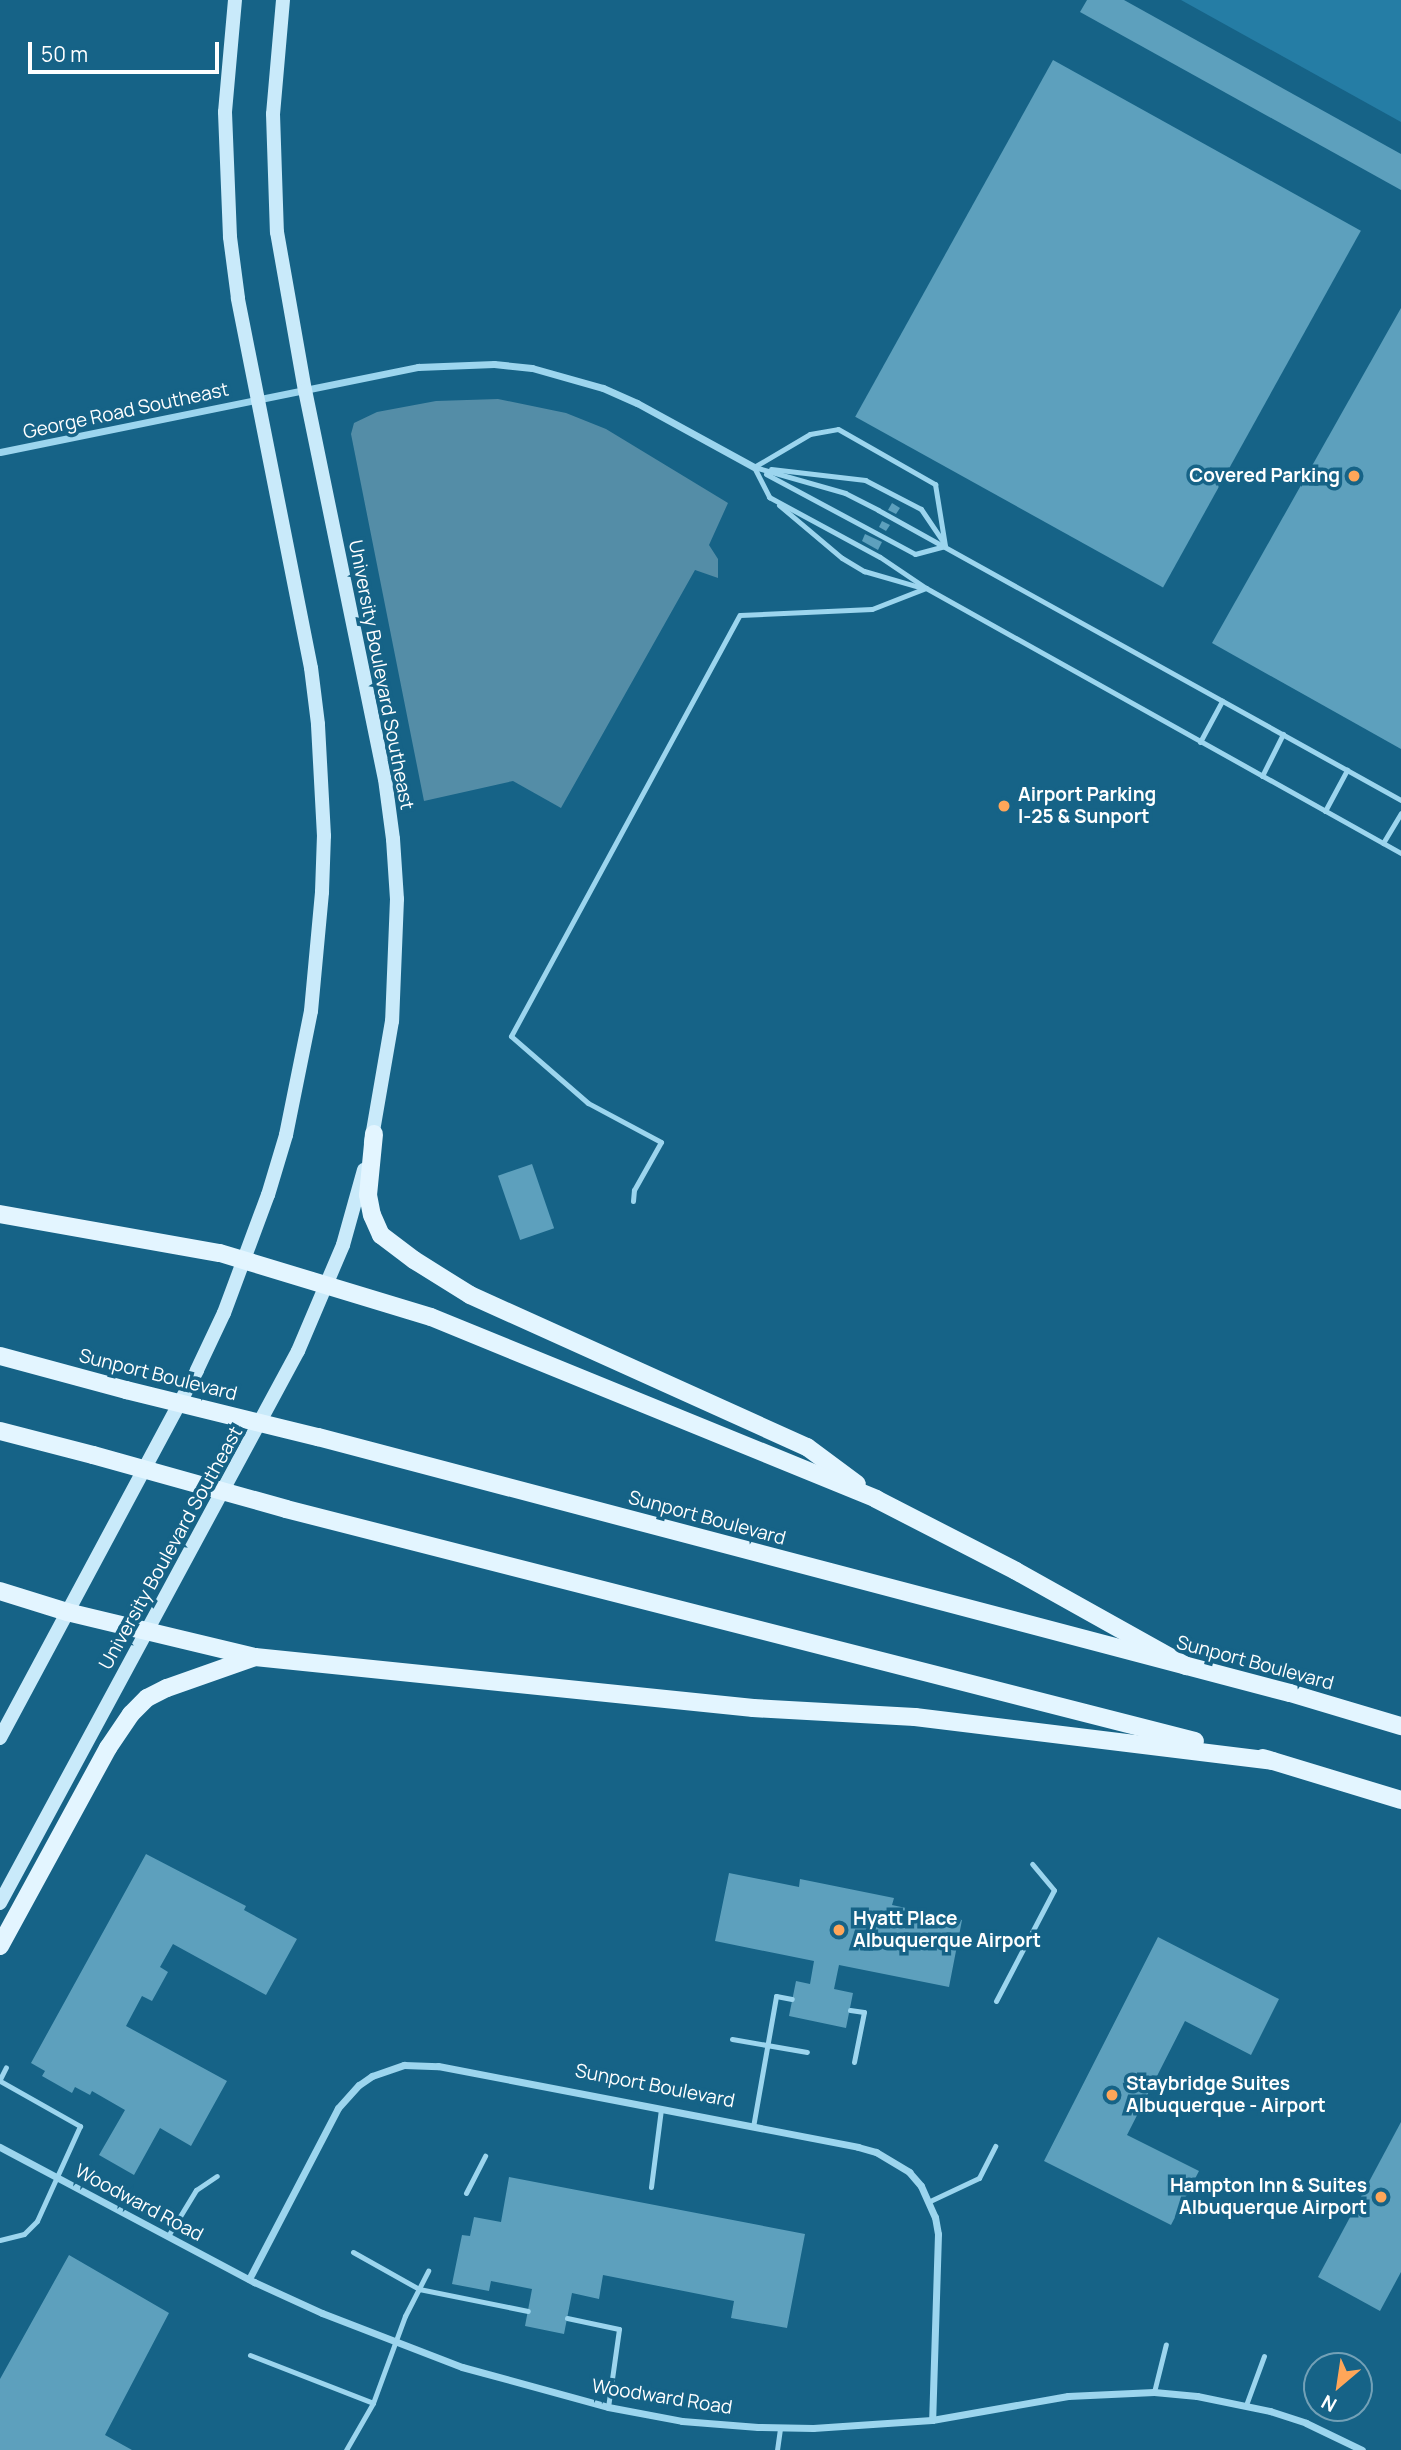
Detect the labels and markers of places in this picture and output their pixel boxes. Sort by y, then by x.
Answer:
place label: Covered Parking [1189,465,1340,487]
marker: Covered Parking [1346,468,1362,484]
place label: Airport Parking I-25 & Sunport [1018,784,1156,828]
marker: Airport Parking I-25 & Sunport [996,798,1012,814]
place label: Hyatt Place Albuquerque Airport [853,1908,1041,1952]
marker: Hyatt Place Albuquerque Airport [831,1922,847,1938]
place label: Staybridge Suites Albuquerque - Airport [1126,2073,1326,2117]
marker: Staybridge Suites Albuquerque - Airport [1104,2087,1120,2103]
place label: Hampton Inn & Suites Albuquerque Airport [1170,2175,1367,2219]
marker: Hampton Inn & Suites Albuquerque Airport [1373,2189,1389,2205]

